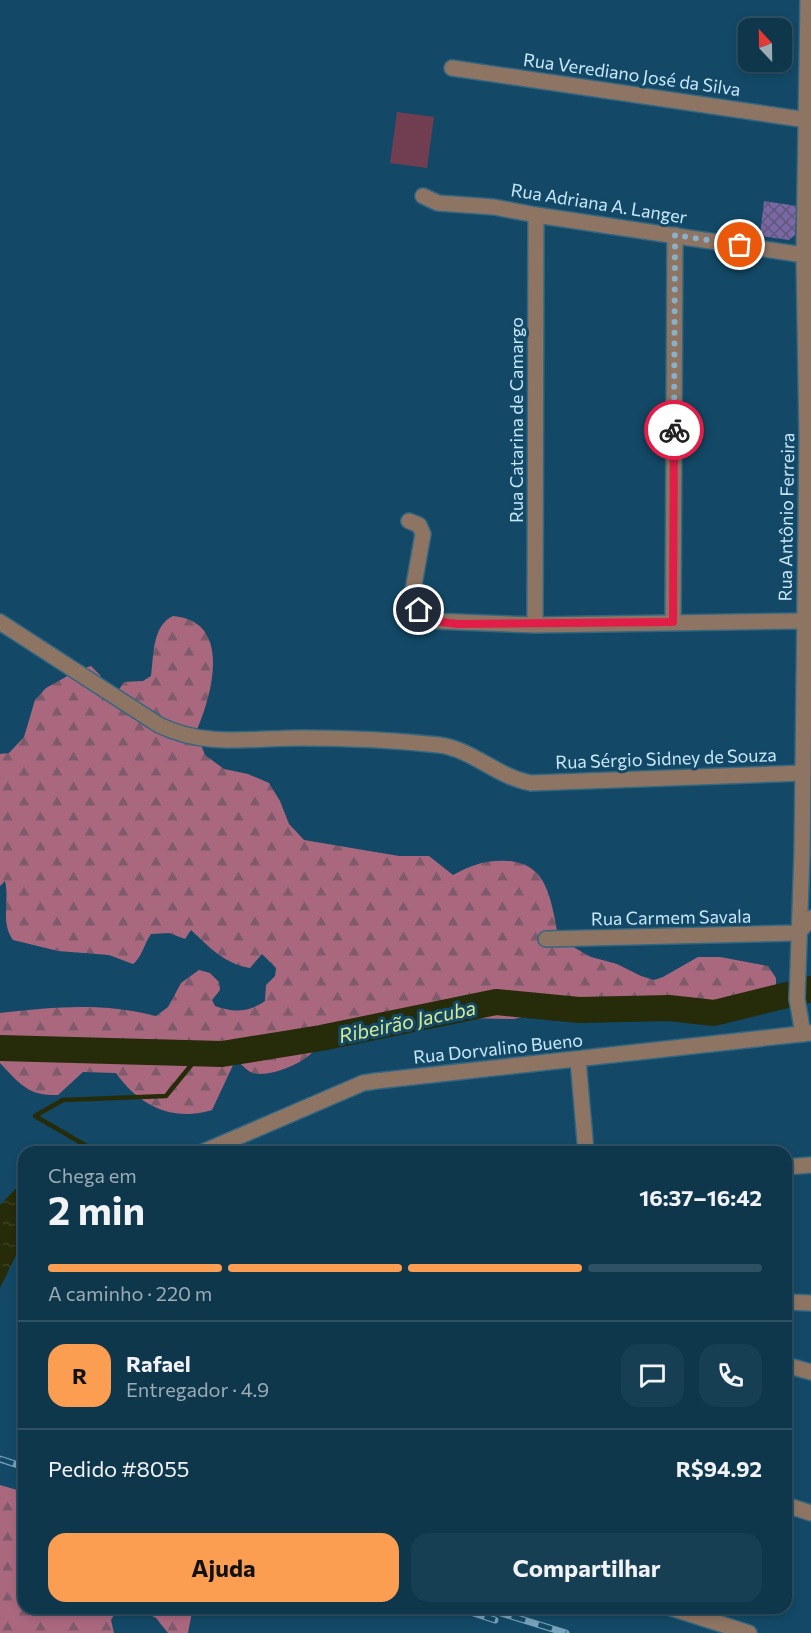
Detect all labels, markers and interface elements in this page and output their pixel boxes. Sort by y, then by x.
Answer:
north arrow [738,18,792,72]
map controls [738,18,792,72]
street label: Rua Verediano José da Silva [522,48,742,100]
street label: Rua Adriana A. Langer [509,178,689,228]
pin [714,219,765,270]
icon: bag [723,228,756,261]
street label: Rua Catarina de Camargo [505,317,527,523]
courier [644,400,704,460]
icon: bike [658,414,691,447]
street label: Rua Antônio Ferreira [774,432,798,602]
pin [393,584,444,635]
icon: home [402,593,435,626]
street label: Rua Sérgio Sidney de Souza [555,743,777,773]
street label: Rua Carmem Savala [591,905,751,929]
water label: Ribeirão Jacuba [336,995,478,1047]
street label: Rua Dorvalino Bueno [412,1028,584,1068]
text: Chega em [48,1163,137,1187]
text: 16:37–16:42 [639,1184,762,1211]
text: 2 min [48,1185,145,1233]
text: A caminho · 220 m [48,1281,212,1305]
button: chat [621,1344,684,1407]
button: phone [699,1344,762,1407]
text: Rafael [126,1350,191,1377]
text: R [72,1362,87,1389]
text: Entregador · 4.9 [126,1377,269,1401]
text: Pedido #8055 [48,1455,189,1482]
text: R$94.92 [676,1455,762,1482]
button: Ajuda [48,1533,399,1602]
button: Compartilhar [411,1533,762,1602]

